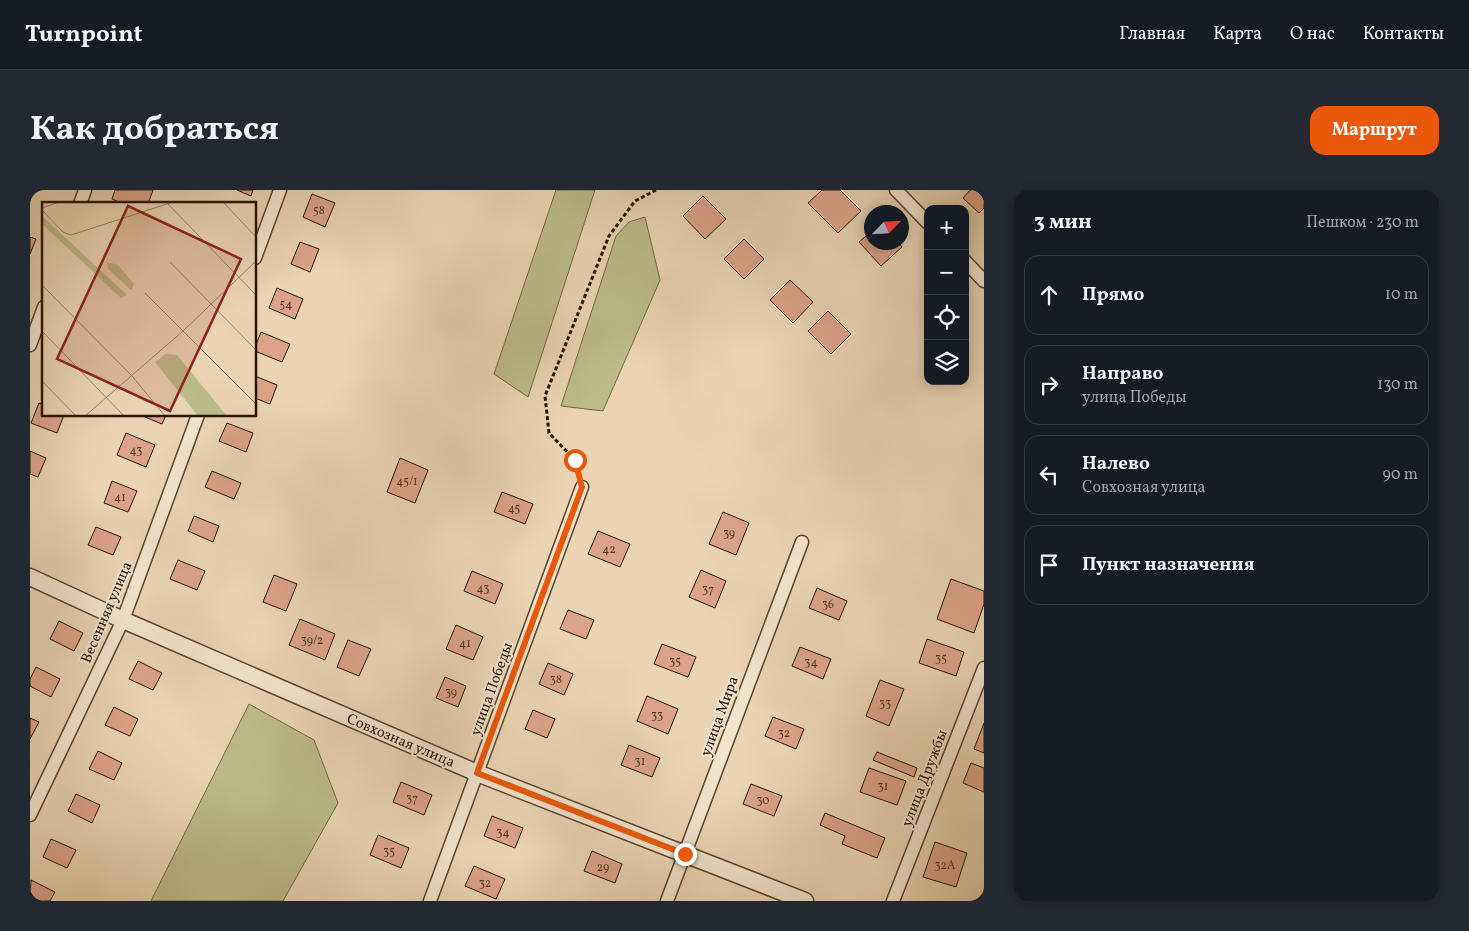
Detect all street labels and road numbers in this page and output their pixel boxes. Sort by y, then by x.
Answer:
street label: Весенняя улица [77,559,138,667]
street label: улица Победы [466,639,519,739]
street label: улица Мира [696,673,745,760]
street label: Совхозная улица [343,709,458,774]
street label: улица Дружбы [897,726,954,830]

